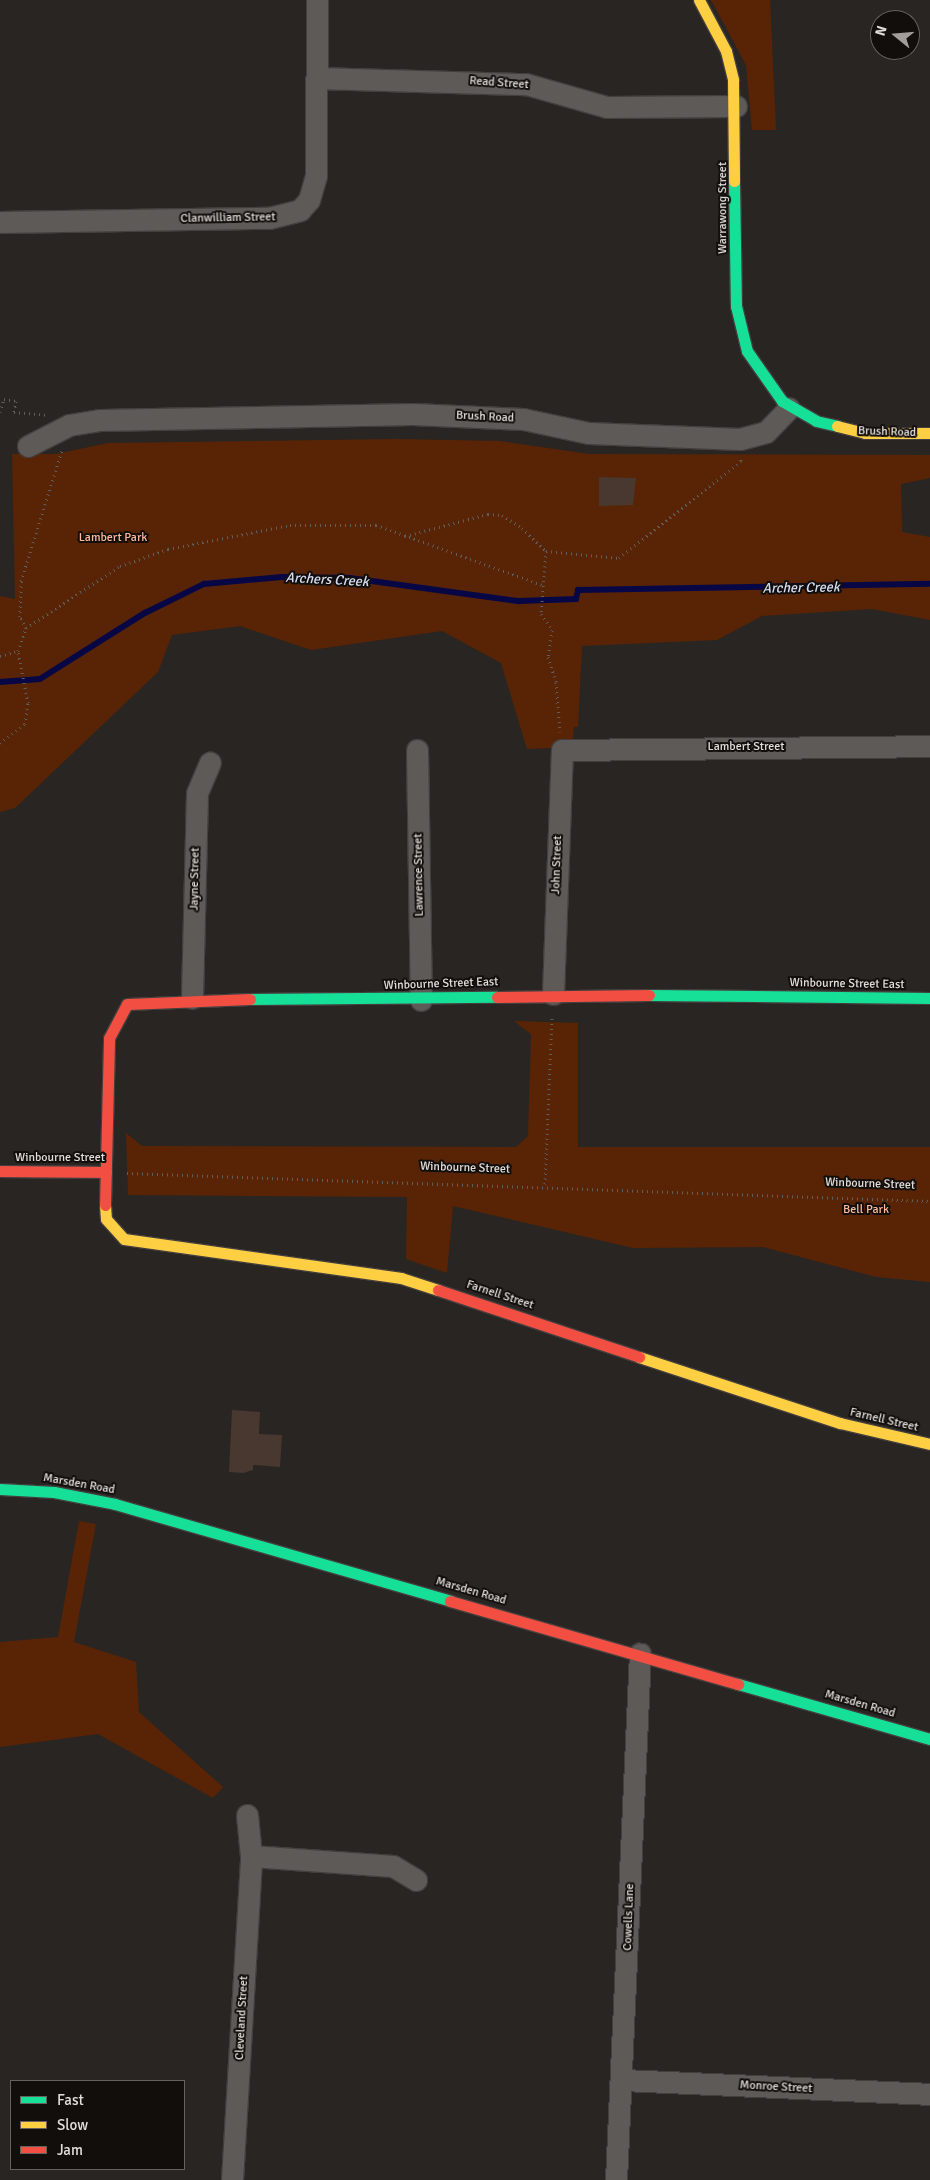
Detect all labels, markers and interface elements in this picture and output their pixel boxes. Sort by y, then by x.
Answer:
north arrow [870,10,920,60]
text: N [872,24,891,38]
street label: Read Street [469,74,529,92]
street label: Warrawong Street [716,162,730,254]
street label: Clanwilliam Street [180,210,276,226]
street label: Brush Road [456,408,514,426]
street label: Brush Road [858,424,916,440]
park label: Lambert Park [79,531,147,545]
water label: Archers Creek [285,569,369,591]
water label: Archer Creek [762,579,840,597]
street label: Lambert Street [708,740,784,754]
street label: Lawrence Street [411,833,427,917]
street label: John Street [549,835,565,895]
street label: Jayne Street [187,847,203,911]
street label: Winbourne Street East [383,975,499,993]
street label: Winbourne Street East [789,976,905,992]
street label: Winbourne Street [15,1151,105,1165]
street label: Winbourne Street [420,1159,510,1177]
street label: Winbourne Street [825,1175,915,1193]
park label: Bell Park [843,1203,889,1217]
street label: Farnell Street [465,1277,535,1313]
street label: Farnell Street [848,1405,920,1435]
street label: Marsden Road [42,1471,116,1497]
street label: Marsden Road [434,1574,508,1608]
street label: Marsden Road [823,1687,897,1721]
street label: Cowells Lane [621,1883,637,1951]
street label: Cleveland Street [233,1976,251,2060]
street label: Monroe Street [739,2078,813,2096]
legend [10,2080,185,2170]
text: Fast [57,2091,84,2109]
text: Slow [57,2116,88,2134]
text: Jam [57,2141,83,2159]

